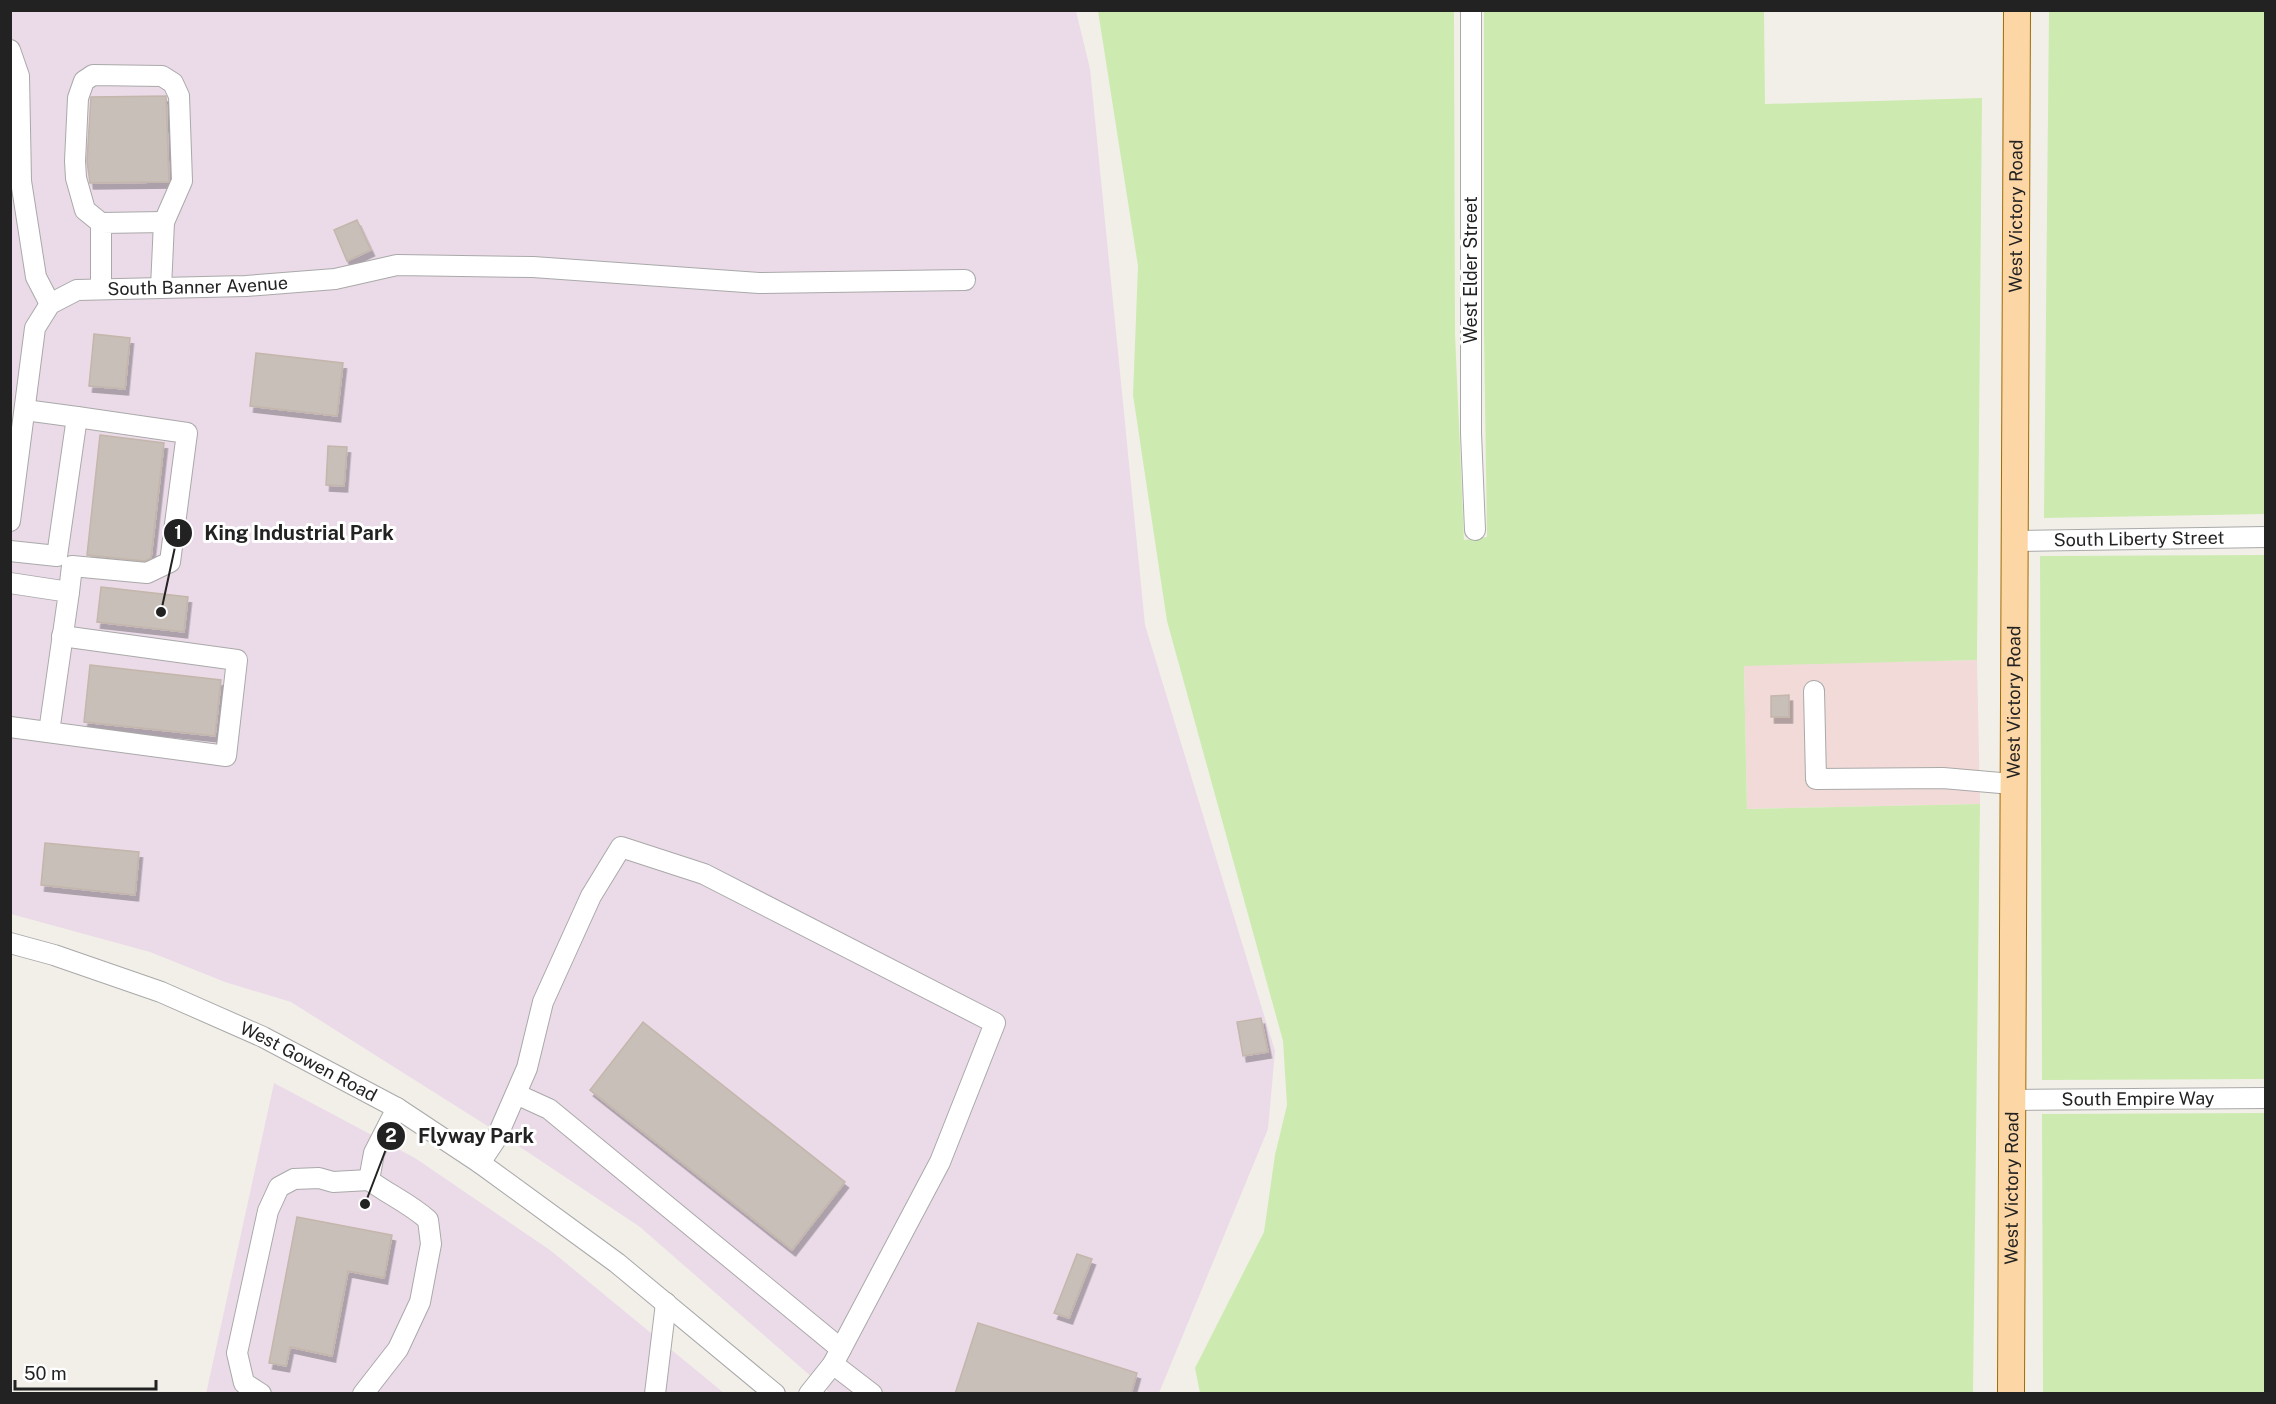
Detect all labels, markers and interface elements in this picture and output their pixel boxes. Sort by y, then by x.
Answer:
street label: West Victory Road [2005,139,2026,293]
street label: West Elder Street [1460,196,1481,344]
street label: South Banner Avenue [107,272,289,299]
callout: King Industrial Park [163,514,406,552]
text: King Industrial Park [204,521,394,545]
text: 1 [174,522,182,543]
street label: South Liberty Street [2053,527,2225,550]
street label: West Victory Road [2003,625,2024,779]
street label: West Gowen Road [237,1017,381,1106]
street label: South Empire Way [2061,1087,2215,1110]
street label: West Victory Road [2001,1111,2022,1265]
callout: Flyway Park [376,1117,546,1155]
text: Flyway Park [418,1124,534,1148]
text: 2 [385,1125,397,1146]
scale bar [15,1353,156,1391]
text: 50 m [24,1363,67,1384]

